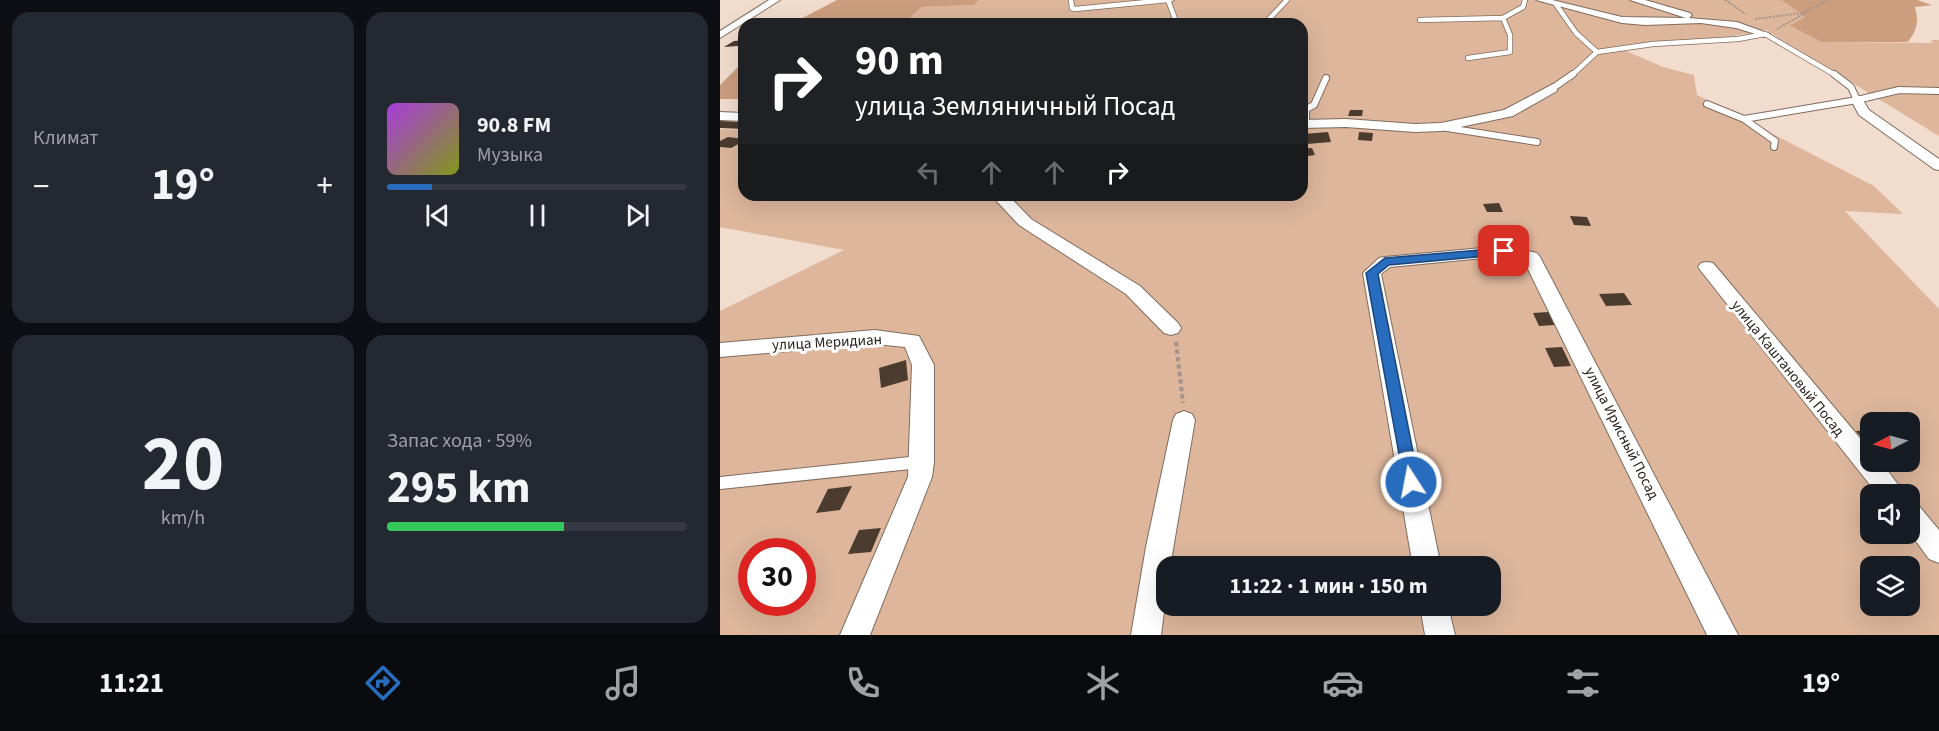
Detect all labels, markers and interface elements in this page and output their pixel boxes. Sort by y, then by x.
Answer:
text: 90 m [855,31,944,91]
icon: right [756,42,834,120]
text: улица Земляничный Посад [855,87,1175,126]
text: 90.8 FM [477,109,551,141]
text: Климат [33,124,99,152]
text: Музыка [477,141,543,169]
text: 19° [151,153,215,217]
icon: left [912,156,945,189]
icon: ahead [975,156,1008,189]
icon: ahead [1038,156,1071,189]
icon: right [1101,156,1134,189]
text: − [33,163,49,210]
text: + [317,163,333,210]
icon: previous [421,199,454,232]
icon: pause [521,199,554,232]
icon: next [621,199,654,232]
pin [1478,225,1529,276]
icon: arrive [1487,234,1520,267]
street label: улица Каштановый Посад [1726,296,1849,441]
street label: улица Меридиан [772,329,882,356]
street label: улица Ирисный Посад [1579,363,1664,503]
text: 20 [142,409,224,520]
north arrow [1860,412,1920,472]
map controls [1860,412,1920,616]
text: Запас хода · 59% [387,427,532,455]
position arrow [1379,450,1443,514]
text: 295 km [387,456,531,520]
button: sound [1860,484,1920,544]
text: km/h [161,504,205,532]
speed limit sign: 30 [738,538,816,616]
button: layers [1860,556,1920,616]
text: 11:22 · 1 мин · 150 m [1229,570,1428,602]
icon: directions [362,662,404,704]
icon: music [602,662,644,704]
icon: phone [842,662,884,704]
icon: climate [1082,662,1124,704]
icon: car [1322,662,1364,704]
icon: filters [1562,662,1604,704]
text: 11:21 [99,664,164,703]
text: 19° [1802,664,1840,703]

